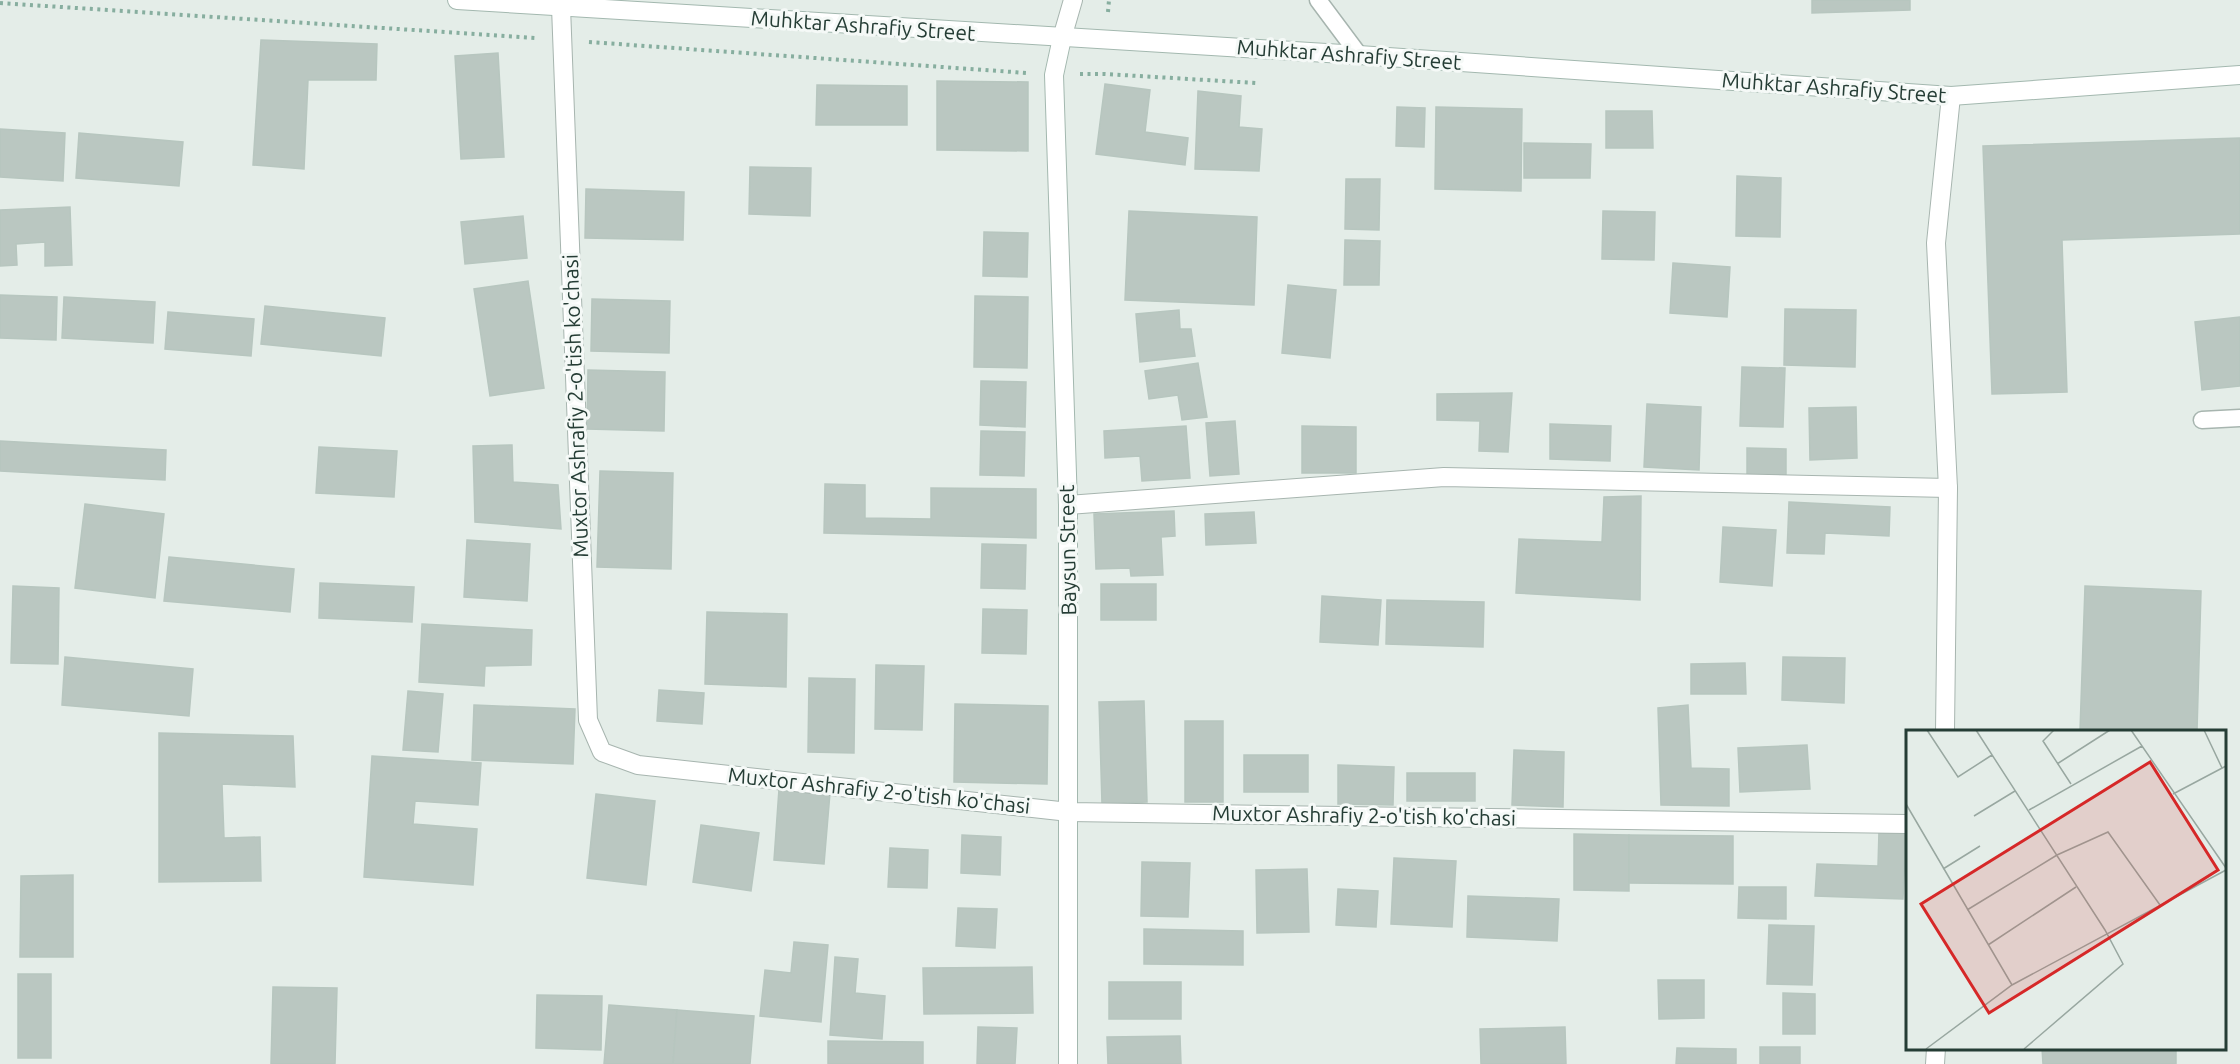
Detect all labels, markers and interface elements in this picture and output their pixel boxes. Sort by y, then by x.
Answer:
street label: Muhktar Ashrafiy Street [750,5,976,45]
street label: Muhktar Ashrafiy Street [1236,34,1462,74]
street label: Muhktar Ashrafiy Street [1721,67,1947,107]
street label: Muxtor Ashrafiy 2-o'tish ko'chasi [558,254,592,558]
street label: Bаysun Street [1054,484,1080,616]
inset map [1906,730,2225,1049]
street label: Muxtor Ashrafiy 2-o'tish ko'chasi [727,762,1031,818]
street label: Muxtor Ashrafiy 2-o'tish ko'chasi [1212,800,1516,830]

